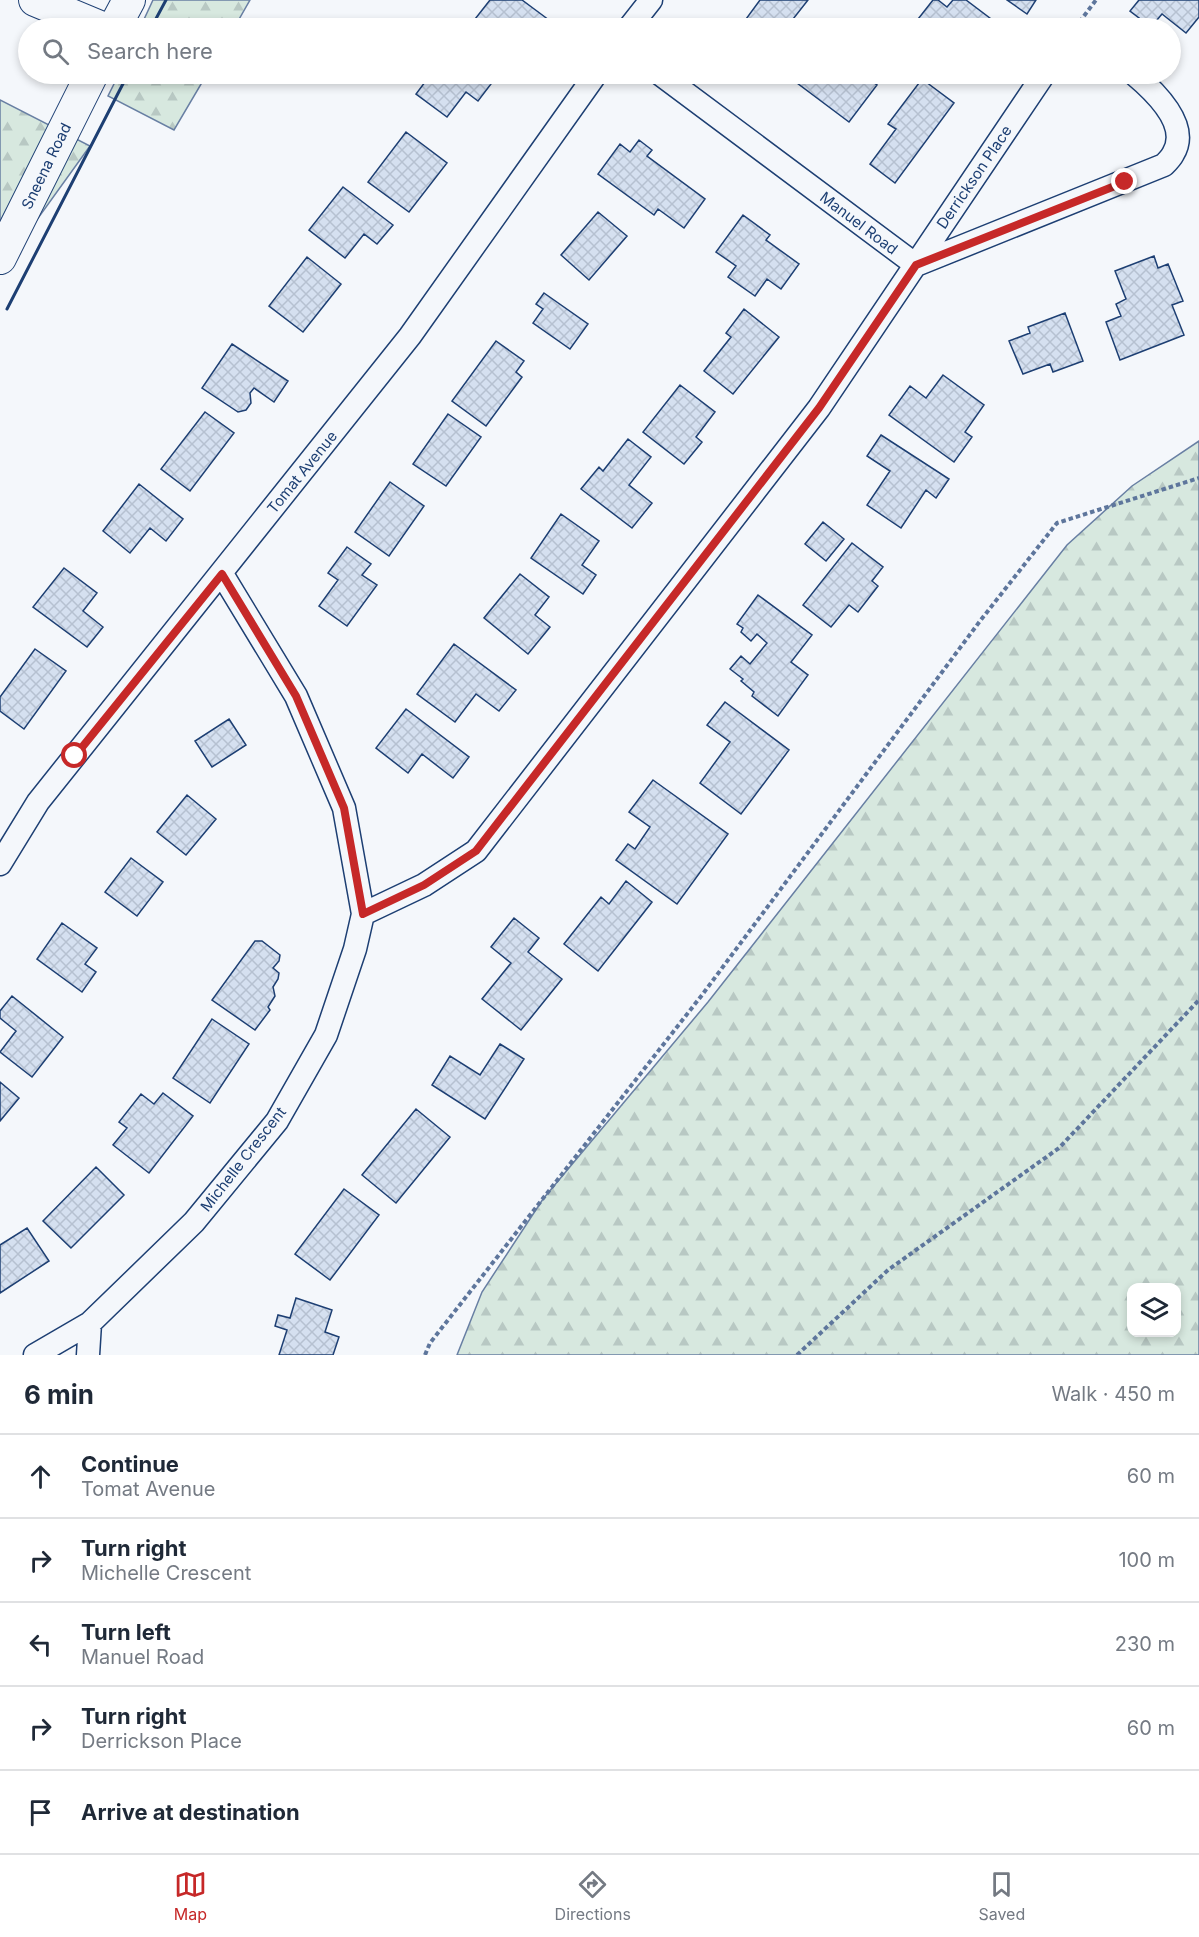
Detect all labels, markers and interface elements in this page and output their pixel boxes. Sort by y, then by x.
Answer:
search box [18,18,1181,84]
icon: search [39,35,72,68]
text: Search here [87,38,213,64]
street label: Sneena Road [17,120,75,212]
street label: Derrickson Place [932,122,1016,232]
route end [1111,168,1137,194]
street label: Manuel Road [816,188,902,258]
street label: Tomat Avenue [263,427,341,517]
route start [61,742,87,768]
street label: Michelle Crescent [196,1103,290,1215]
map controls [1127,1283,1181,1337]
button: layers [1127,1283,1181,1337]
text: 6 min [24,1379,94,1410]
text: Walk · 450 m [1051,1382,1175,1406]
text: Continue [81,1451,179,1477]
icon: ahead [24,1460,57,1493]
text: 60 m [1127,1464,1175,1488]
text: Tomat Avenue [81,1477,216,1501]
text: Turn right [81,1535,187,1561]
icon: right [24,1544,57,1577]
text: 100 m [1118,1548,1175,1572]
text: Michelle Crescent [81,1561,251,1585]
text: Turn left [81,1619,171,1645]
icon: left [24,1628,57,1661]
text: 230 m [1115,1632,1175,1656]
text: Manuel Road [81,1645,204,1669]
text: Turn right [81,1703,187,1729]
icon: right [24,1712,57,1745]
text: 60 m [1127,1716,1175,1740]
text: Derrickson Place [81,1729,242,1753]
icon: arrive [24,1796,57,1829]
text: Arrive at destination [81,1799,300,1825]
tab: Map [174,1868,207,1924]
tab: Directions [555,1868,631,1924]
tab: Saved [978,1868,1025,1924]

